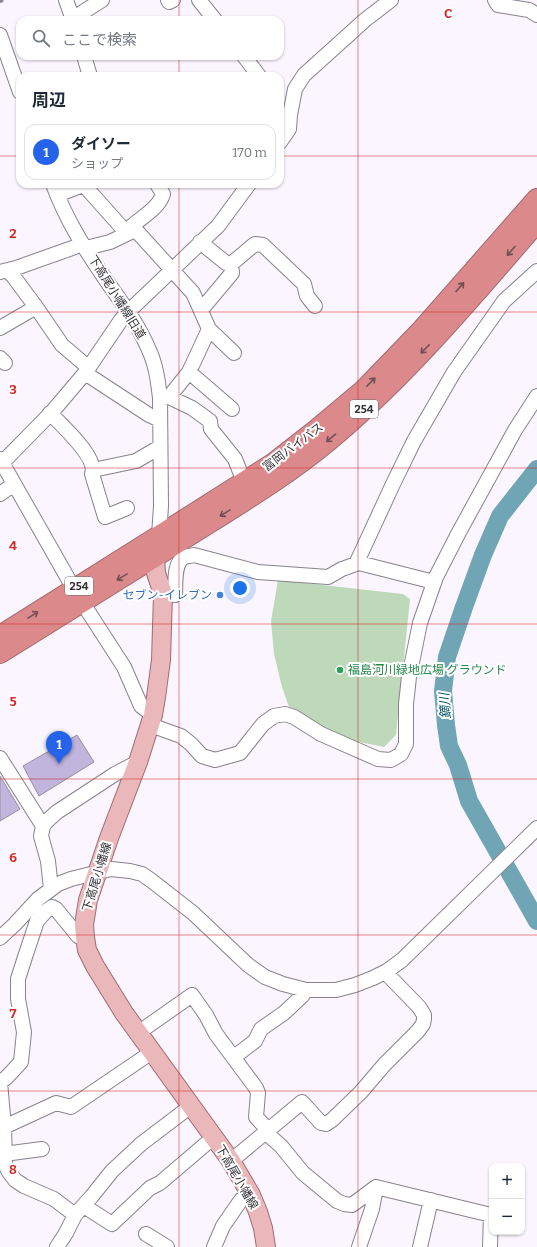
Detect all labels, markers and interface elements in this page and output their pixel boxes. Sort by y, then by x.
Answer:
text: C [444,6,452,21]
search box [16,16,284,60]
icon: search [30,27,52,49]
text: ここで検索 [62,31,137,49]
text: 周辺 [32,90,66,111]
text: ダイソー [71,135,131,153]
text: 1 [43,145,49,160]
text: 170 m [232,145,267,160]
text: ショップ [71,156,123,171]
text: 2 [9,226,17,241]
one-way arrow [507,246,516,256]
street label: 下高尾小幡線旧道 [86,253,148,341]
one-way arrow [455,282,464,292]
one-way arrow [420,344,430,354]
one-way arrow [367,377,376,387]
text: 3 [9,382,17,397]
road number: 254 [350,400,378,418]
street label: 富岡バイパス [260,420,326,474]
one-way arrow [326,434,337,443]
one-way arrow [220,509,231,517]
text: 4 [9,538,17,553]
one-way arrow [116,574,128,582]
road number: 254 [65,577,93,595]
your location [230,578,250,598]
place label: セブン-イレブン [123,588,212,602]
marker: セブン-イレブン [215,590,225,600]
one-way arrow [27,611,38,619]
place label: 福島河川緑地広場 グラウンド [348,663,506,677]
marker: 福島河川緑地広場 グラウンド [335,665,345,675]
water label: 鏑川 [436,690,454,720]
text: 5 [9,694,17,709]
pin: 1 [46,731,72,764]
street label: 下高尾小幡線 [80,841,114,913]
text: 6 [9,850,17,865]
text: 7 [10,1006,17,1021]
street label: 下高尾小幡線 [213,1142,261,1212]
text: 8 [9,1162,17,1177]
map controls [489,1163,525,1235]
button: + [489,1163,525,1199]
button: − [489,1199,525,1235]

